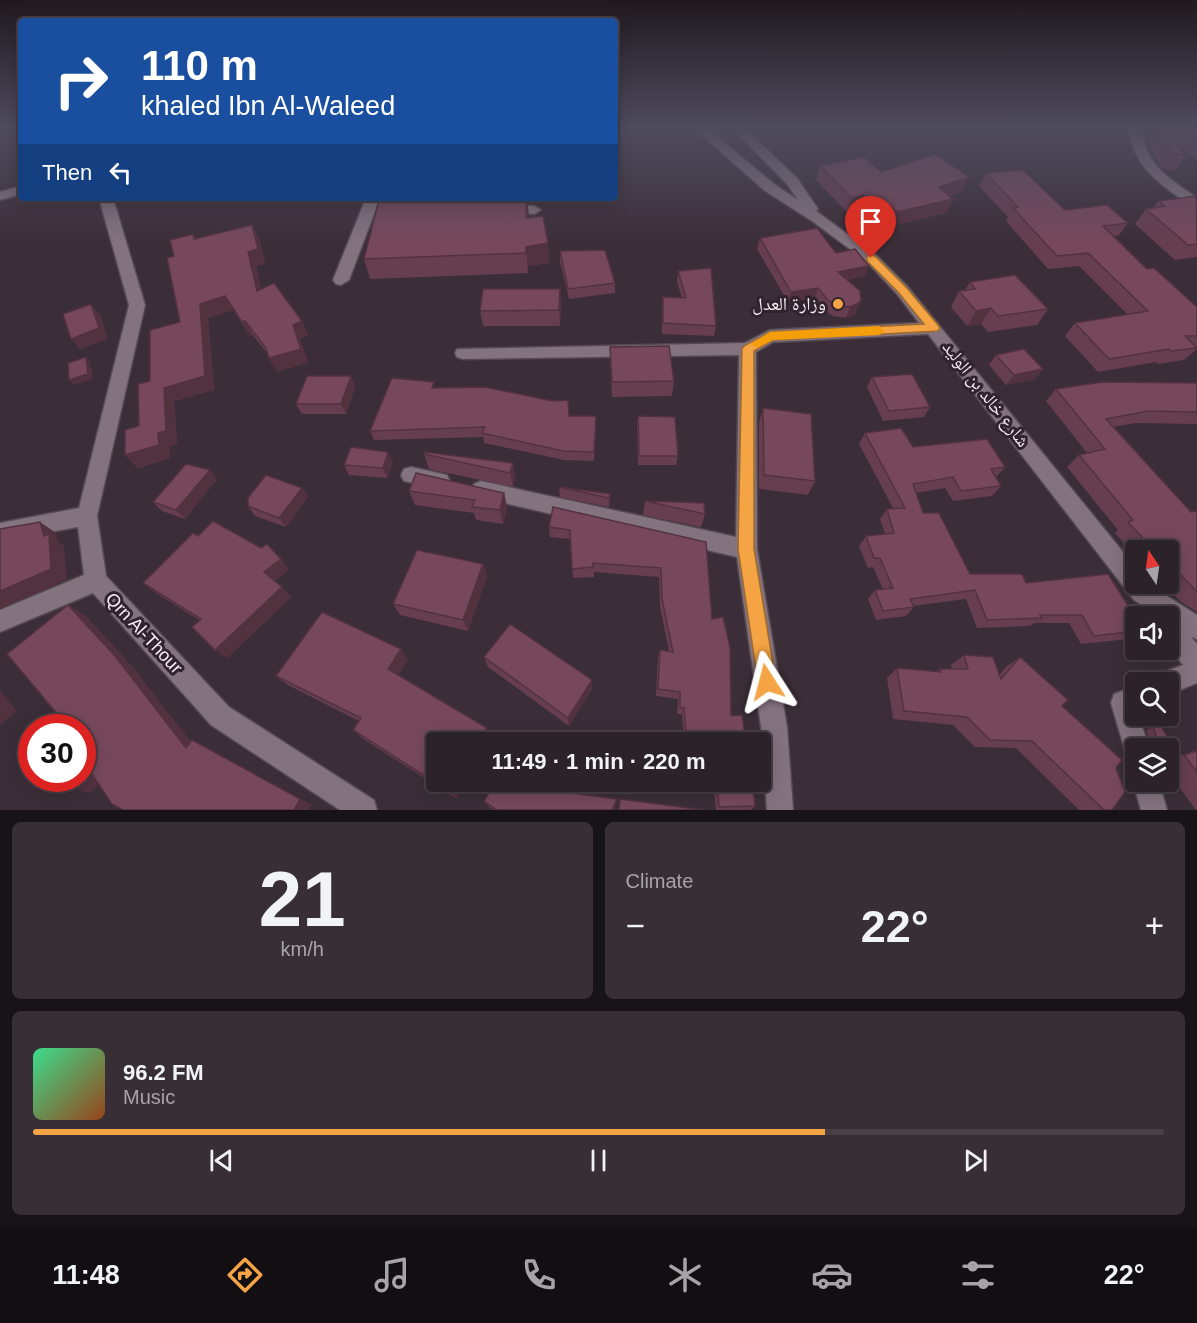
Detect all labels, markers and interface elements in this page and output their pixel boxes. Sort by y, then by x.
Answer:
icon: right [42,42,120,120]
text: 110 m [141,42,258,89]
text: khaled Ibn Al-Waleed [141,91,395,121]
icon: left [104,156,137,189]
text: Then [42,160,92,185]
pin [845,196,896,258]
icon: arrive [854,205,887,238]
place label: وزارة العدل [752,294,826,315]
marker: وزارة العدل [831,297,845,311]
street label: شارع خالد بن الوليد [938,337,1033,451]
north arrow [1125,540,1179,594]
map controls [1125,540,1179,792]
street label: Qrn Al-Thour [102,588,186,678]
button: sound [1125,606,1179,660]
position arrow [735,650,799,714]
button: search [1125,672,1179,726]
speed limit sign: 30 [18,714,96,792]
button: layers [1125,738,1179,792]
text: 11:49 · 1 min · 220 m [492,749,706,774]
text: 21 [259,855,346,943]
text: Climate [626,870,693,892]
text: 22° [861,901,929,952]
text: − [626,907,645,944]
text: + [1145,907,1164,944]
text: km/h [281,938,324,960]
text: 96.2 FM [123,1060,204,1085]
text: Music [123,1086,175,1108]
icon: previous [205,1144,238,1177]
icon: pause [582,1144,615,1177]
icon: next [959,1144,992,1177]
icon: directions [224,1254,266,1296]
icon: music [371,1254,413,1296]
icon: phone [518,1254,560,1296]
icon: climate [664,1254,706,1296]
icon: car [811,1254,853,1296]
icon: filters [957,1254,999,1296]
text: 11:48 [52,1260,120,1290]
text: 22° [1104,1260,1145,1290]

